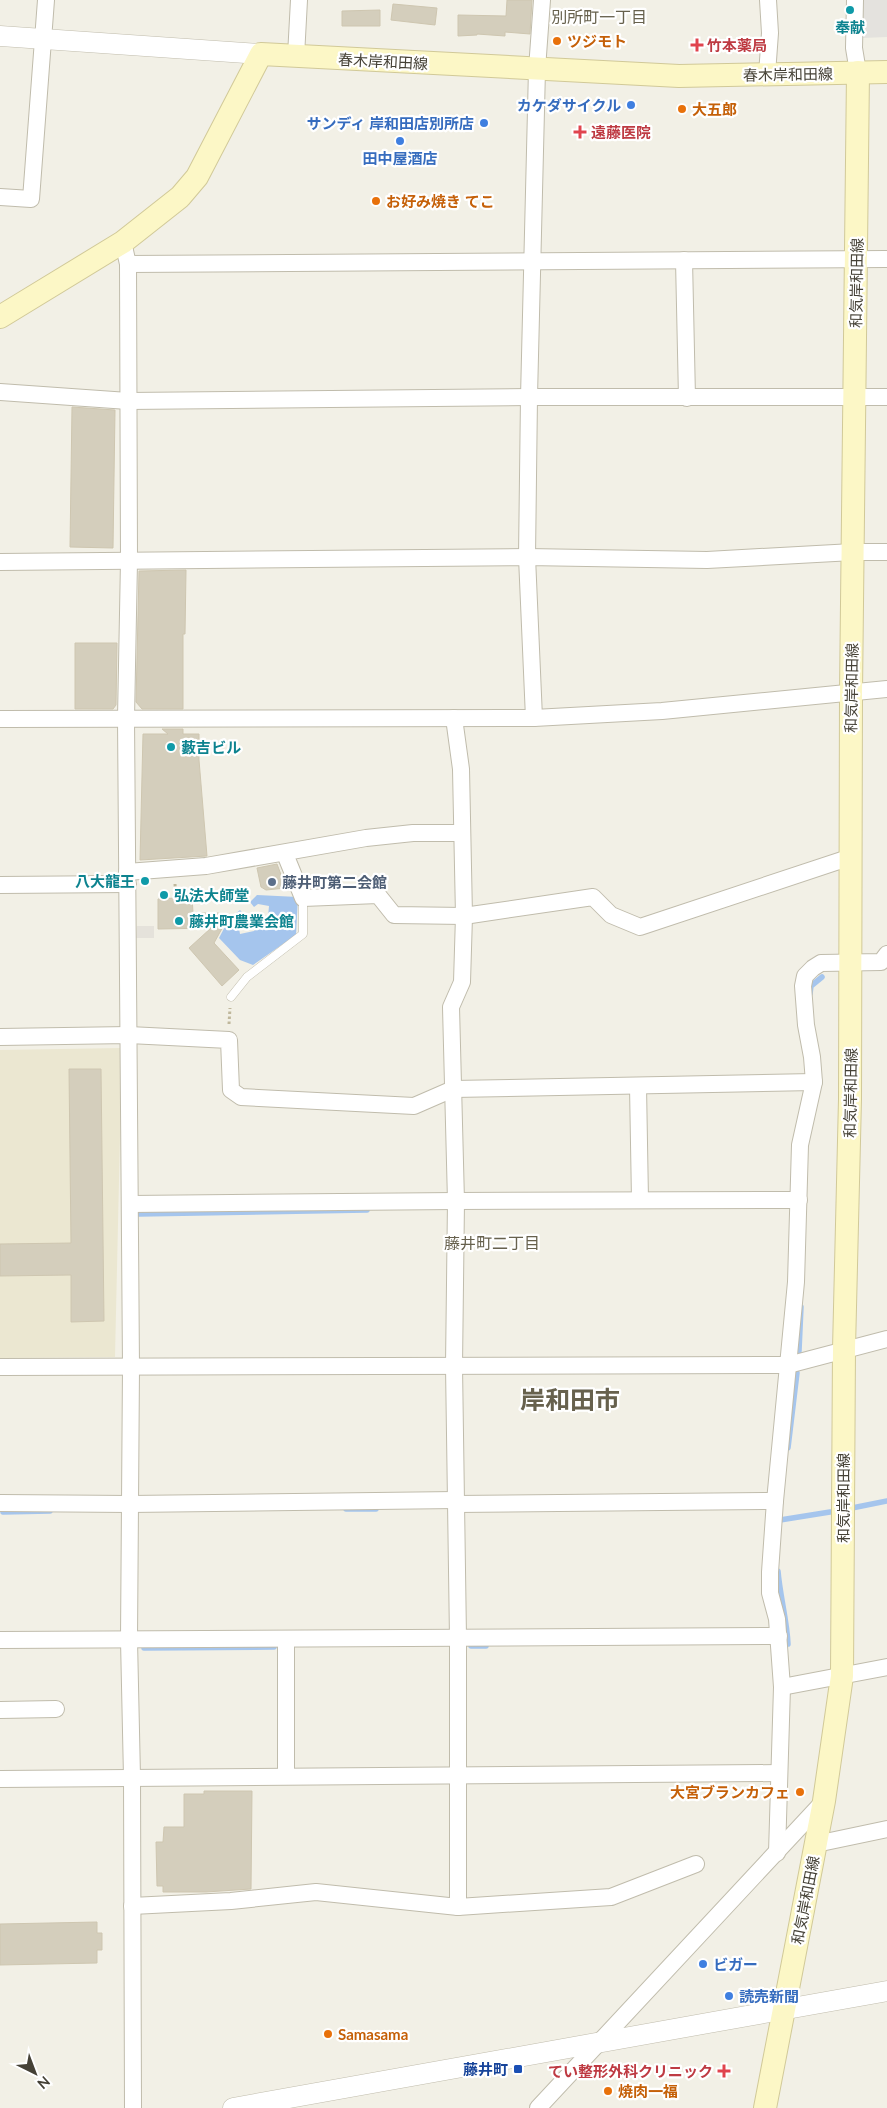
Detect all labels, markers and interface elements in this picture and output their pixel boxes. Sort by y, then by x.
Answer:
marker: 奉献 [844,4,856,16]
district label: 別所町一丁目 [551,7,647,26]
place label: 奉献 [835,18,865,36]
place label: ツジモト [567,32,627,50]
marker: ツジモト [551,35,563,47]
place label: 竹本薬局 [707,36,767,54]
marker: 竹本薬局 [691,39,703,51]
street label: 春木岸和田線 [338,50,428,72]
street label: 春木岸和田線 [743,64,833,84]
place label: カケダサイクル [517,96,621,114]
marker: カケダサイクル [625,99,637,111]
place label: 大五郎 [692,100,737,118]
marker: 大五郎 [676,103,688,115]
place label: サンディ 岸和田店別所店 [306,114,474,132]
marker: サンディ 岸和田店別所店 [478,117,490,129]
place label: 遠藤医院 [591,123,651,141]
marker: 遠藤医院 [573,125,587,139]
marker: 田中屋酒店 [394,135,406,147]
place label: 田中屋酒店 [362,149,438,167]
place label: お好み焼き てこ [386,192,495,210]
marker: お好み焼き てこ [370,195,382,207]
street label: 和気岸和田線 [846,238,866,328]
street label: 和気岸和田線 [841,643,861,733]
place label: 藪吉ビル [181,738,241,756]
marker: 藪吉ビル [165,741,177,753]
place label: 八大龍王 [75,872,135,890]
place label: 藤井町第二会館 [282,873,387,891]
marker: 八大龍王 [139,875,151,887]
marker: 藤井町第二会館 [266,876,278,888]
place label: 弘法大師堂 [174,886,249,904]
marker: 弘法大師堂 [158,889,170,901]
place label: 藤井町農業会館 [189,912,294,930]
marker: 藤井町農業会館 [173,915,185,927]
street label: 和気岸和田線 [840,1048,860,1138]
district label: 藤井町二丁目 [444,1233,540,1252]
district label: 岸和田市 [520,1384,620,1414]
street label: 和気岸和田線 [834,1453,852,1543]
place label: 大宮ブランカフェ [670,1783,790,1801]
marker: 大宮ブランカフェ [794,1786,806,1798]
street label: 和気岸和田線 [788,1854,822,1946]
place label: ビガー [713,1955,758,1973]
marker: ビガー [697,1958,709,1970]
place label: 読売新聞 [739,1987,799,2005]
marker: 読売新聞 [723,1990,735,2002]
place label: Samasama [338,2025,408,2043]
marker: Samasama [322,2028,334,2040]
north arrow [10,2048,60,2098]
place label: 藤井町 [463,2060,508,2078]
place label: てい整形外科クリニック [548,2062,713,2080]
marker: 藤井町 [512,2063,524,2075]
marker: てい整形外科クリニック [717,2064,731,2078]
text: N [34,2073,54,2093]
place label: 焼肉一福 [618,2082,678,2100]
marker: 焼肉一福 [602,2085,614,2097]

